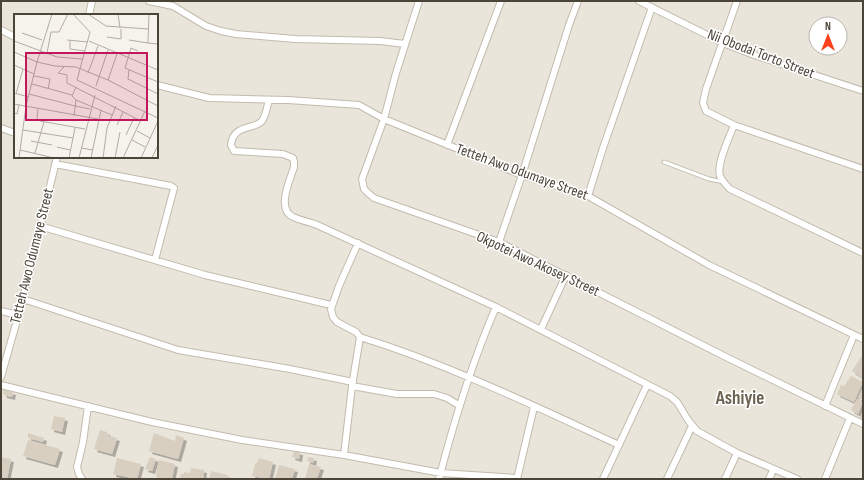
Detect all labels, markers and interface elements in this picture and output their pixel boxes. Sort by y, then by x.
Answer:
inset map [14,14,158,158]
north arrow [808,16,848,56]
text: N [825,20,831,33]
street label: Nii Obodai Torto Street [705,25,818,83]
street label: Tetteh Awo Odumaye Street [453,139,591,205]
street label: Tetteh Awo Odumaye Street [6,186,58,326]
street label: Okpotei Awo Akosey Street [473,227,603,301]
district label: Ashiyie [715,387,764,410]

